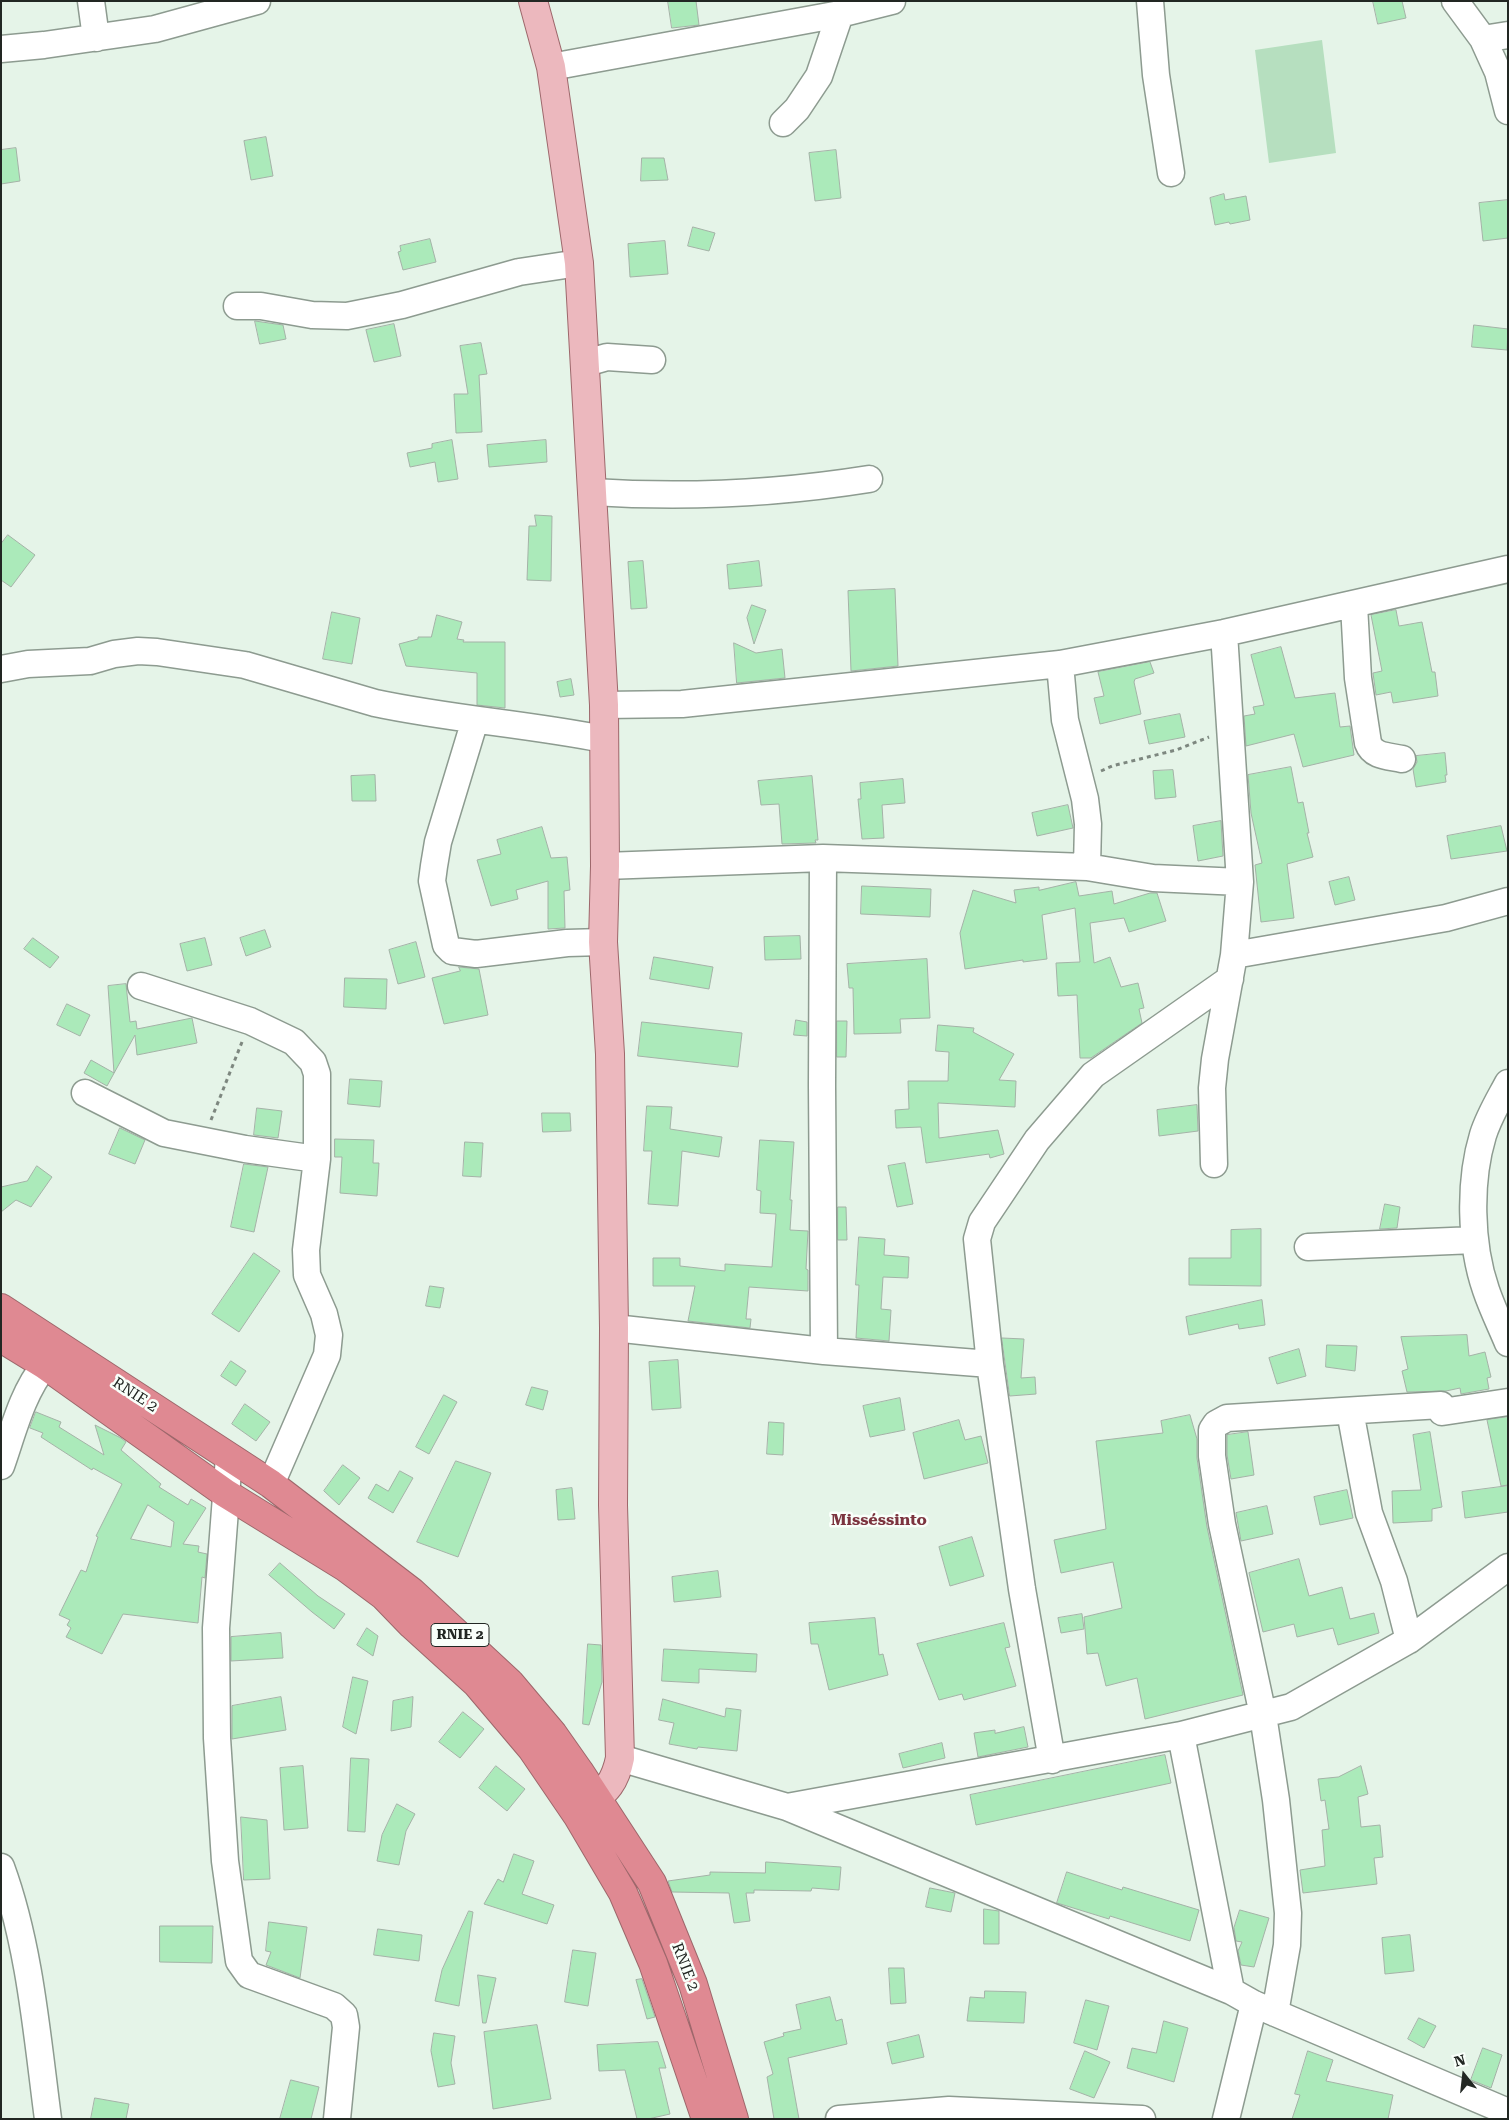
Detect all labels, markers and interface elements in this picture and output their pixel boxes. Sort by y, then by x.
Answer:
street label: RNIE 2 [109,1374,161,1416]
district label: Misséssinto [831,1510,927,1530]
road number: RNIE 2 [431,1624,489,1646]
street label: RNIE 2 [668,1941,702,1993]
north arrow [1439,2050,1489,2100]
text: N [1452,2051,1467,2070]

